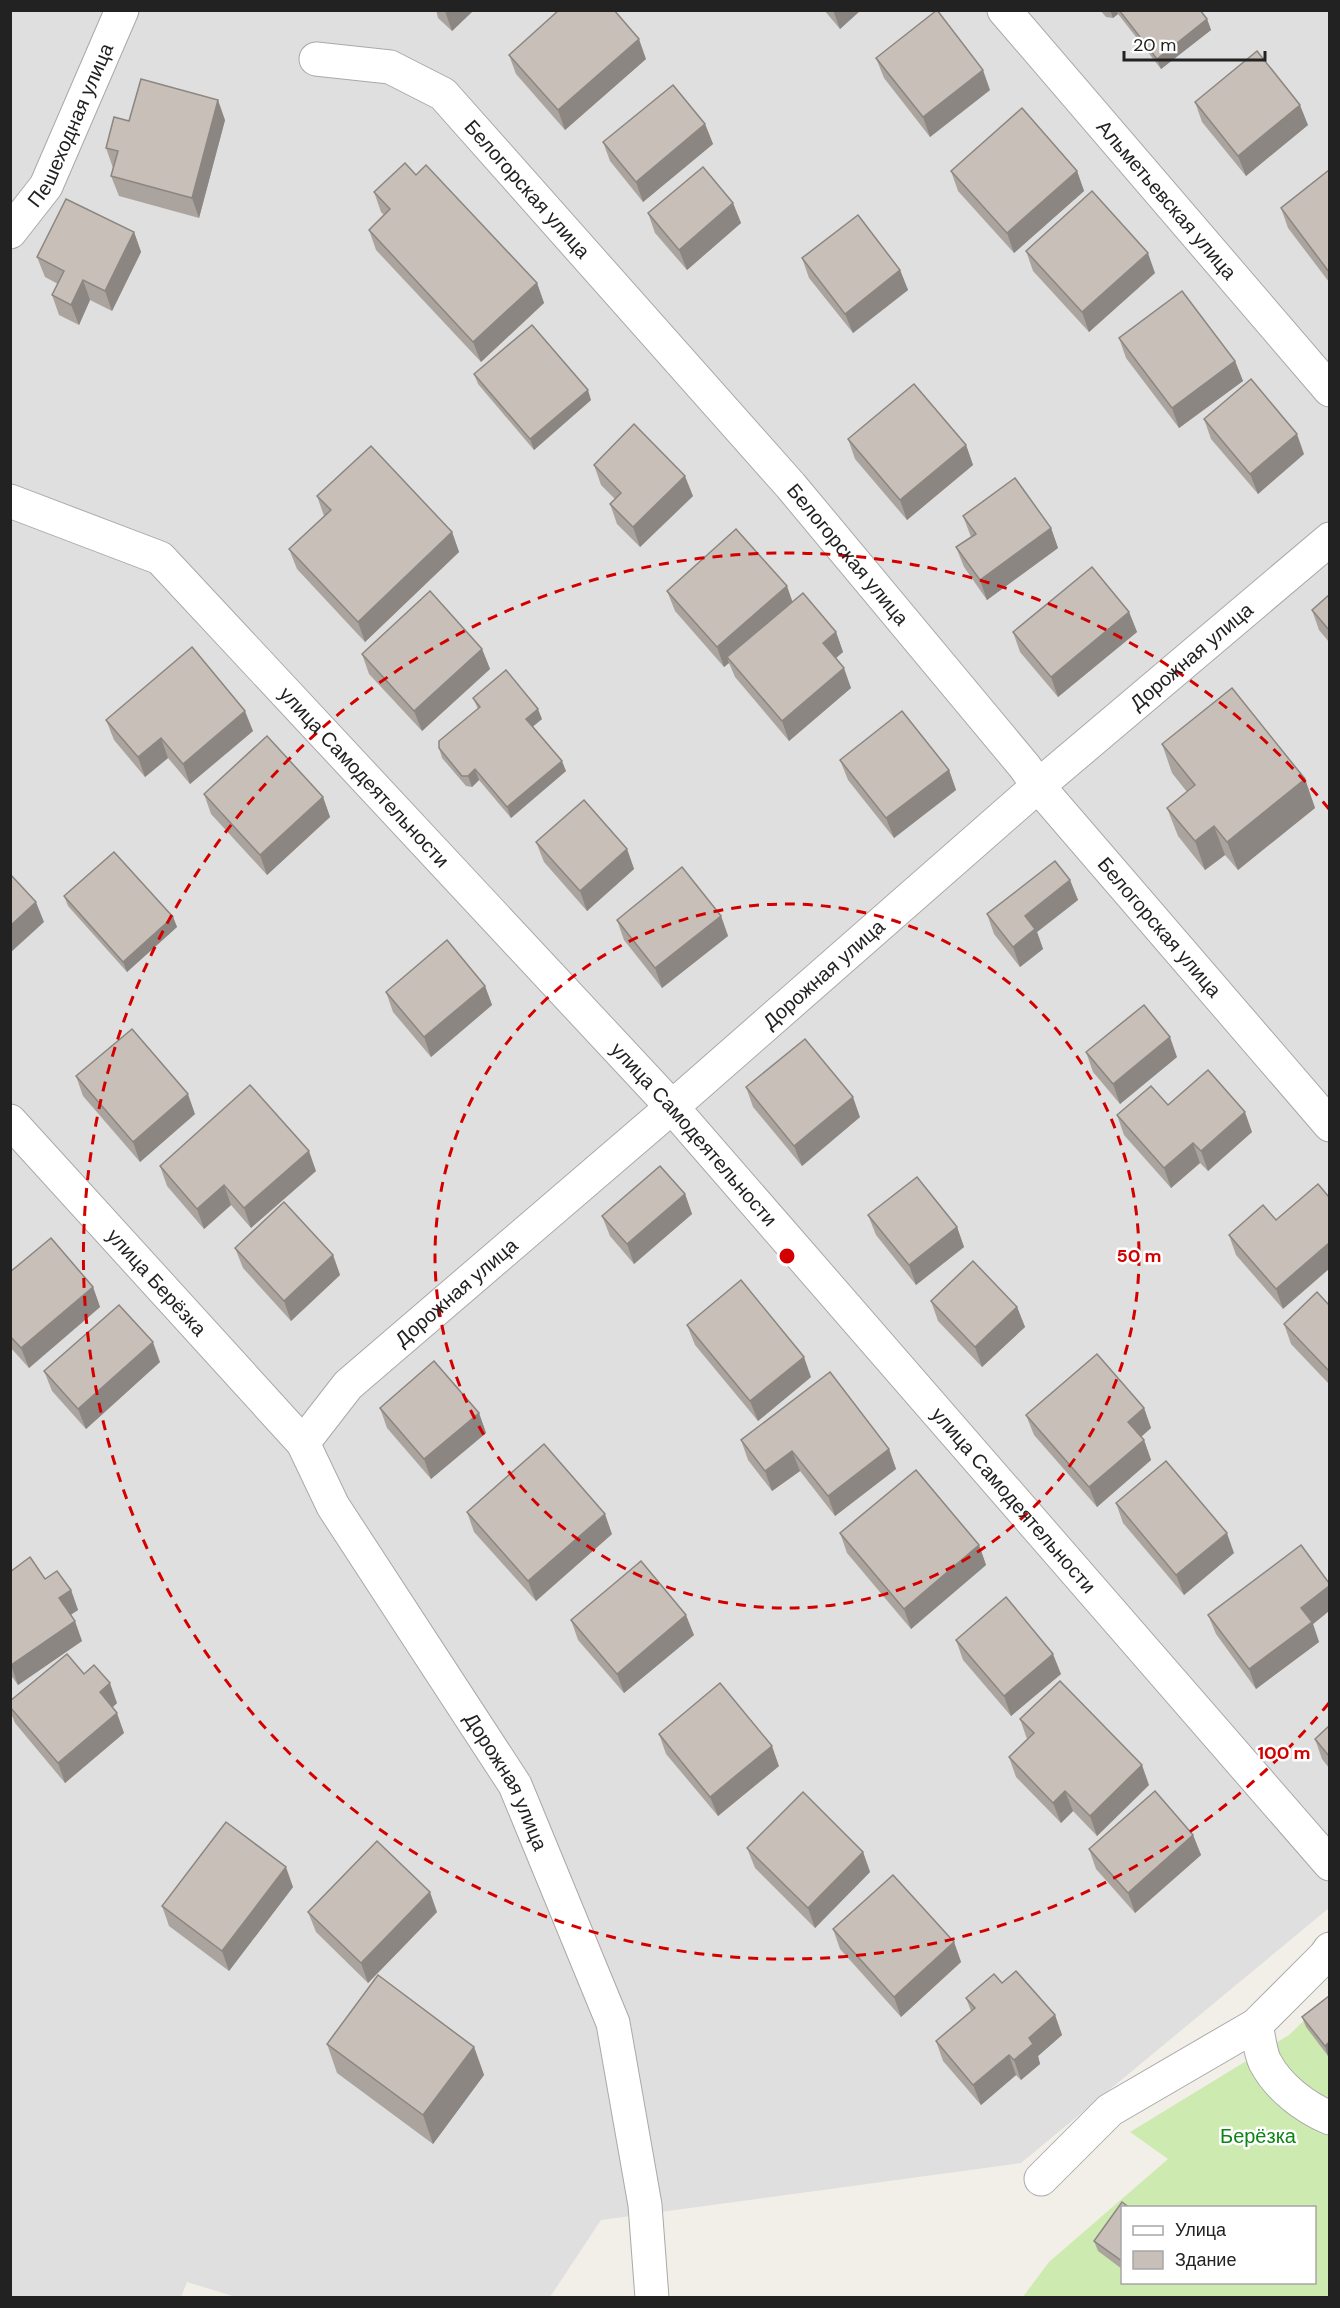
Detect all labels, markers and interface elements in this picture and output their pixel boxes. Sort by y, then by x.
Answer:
scale bar [1124,24,1265,62]
text: 20 m [1133,33,1176,57]
street label: Пешеходная улица [21,38,120,212]
street label: Белогорская улица [459,114,597,265]
street label: Альметьевская улица [1091,115,1243,286]
street label: Белогорская улица [781,478,915,631]
street label: Дорожная улица [1124,596,1259,716]
street label: улица Самодеятельности [274,681,455,873]
street label: Белогорская улица [1092,851,1228,1003]
street label: Дорожная улица [757,913,891,1034]
street label: улица Самодеятельности [605,1037,783,1232]
street label: улица Берёзка [101,1223,213,1342]
street label: Дорожная улица [389,1232,524,1352]
text: 50 m [1116,1244,1162,1268]
centre of rings [777,1246,797,1266]
street label: улица Самодеятельности [926,1402,1102,1599]
street label: Дорожная улица [458,1707,554,1855]
text: 100 m [1257,1741,1311,1765]
park label: Берёзка [1220,2123,1297,2149]
legend [1121,2206,1316,2284]
text: Улица [1175,2218,1227,2242]
text: Здание [1175,2248,1236,2272]

